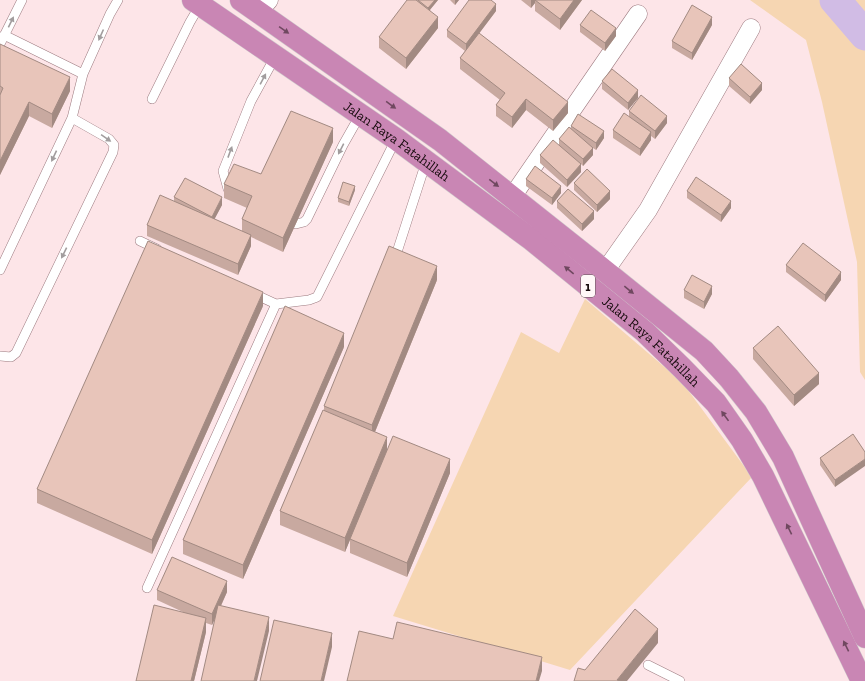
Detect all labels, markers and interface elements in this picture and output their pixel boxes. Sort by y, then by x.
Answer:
one-way arrow [8,16,14,28]
one-way arrow [279,26,289,34]
one-way arrow [97,29,103,41]
one-way arrow [259,73,266,85]
street label: Jalan Raya Fatahillah [340,97,454,185]
one-way arrow [385,101,396,109]
one-way arrow [100,134,111,142]
one-way arrow [338,143,344,154]
one-way arrow [227,146,233,158]
one-way arrow [51,150,57,161]
one-way arrow [489,179,500,187]
one-way arrow [61,247,67,259]
one-way arrow [564,266,575,275]
road number: 1 [581,275,595,297]
one-way arrow [624,285,635,294]
street label: Jalan Raya Fatahillah [599,292,704,390]
one-way arrow [721,411,729,421]
one-way arrow [786,523,792,535]
one-way arrow [843,640,849,651]

